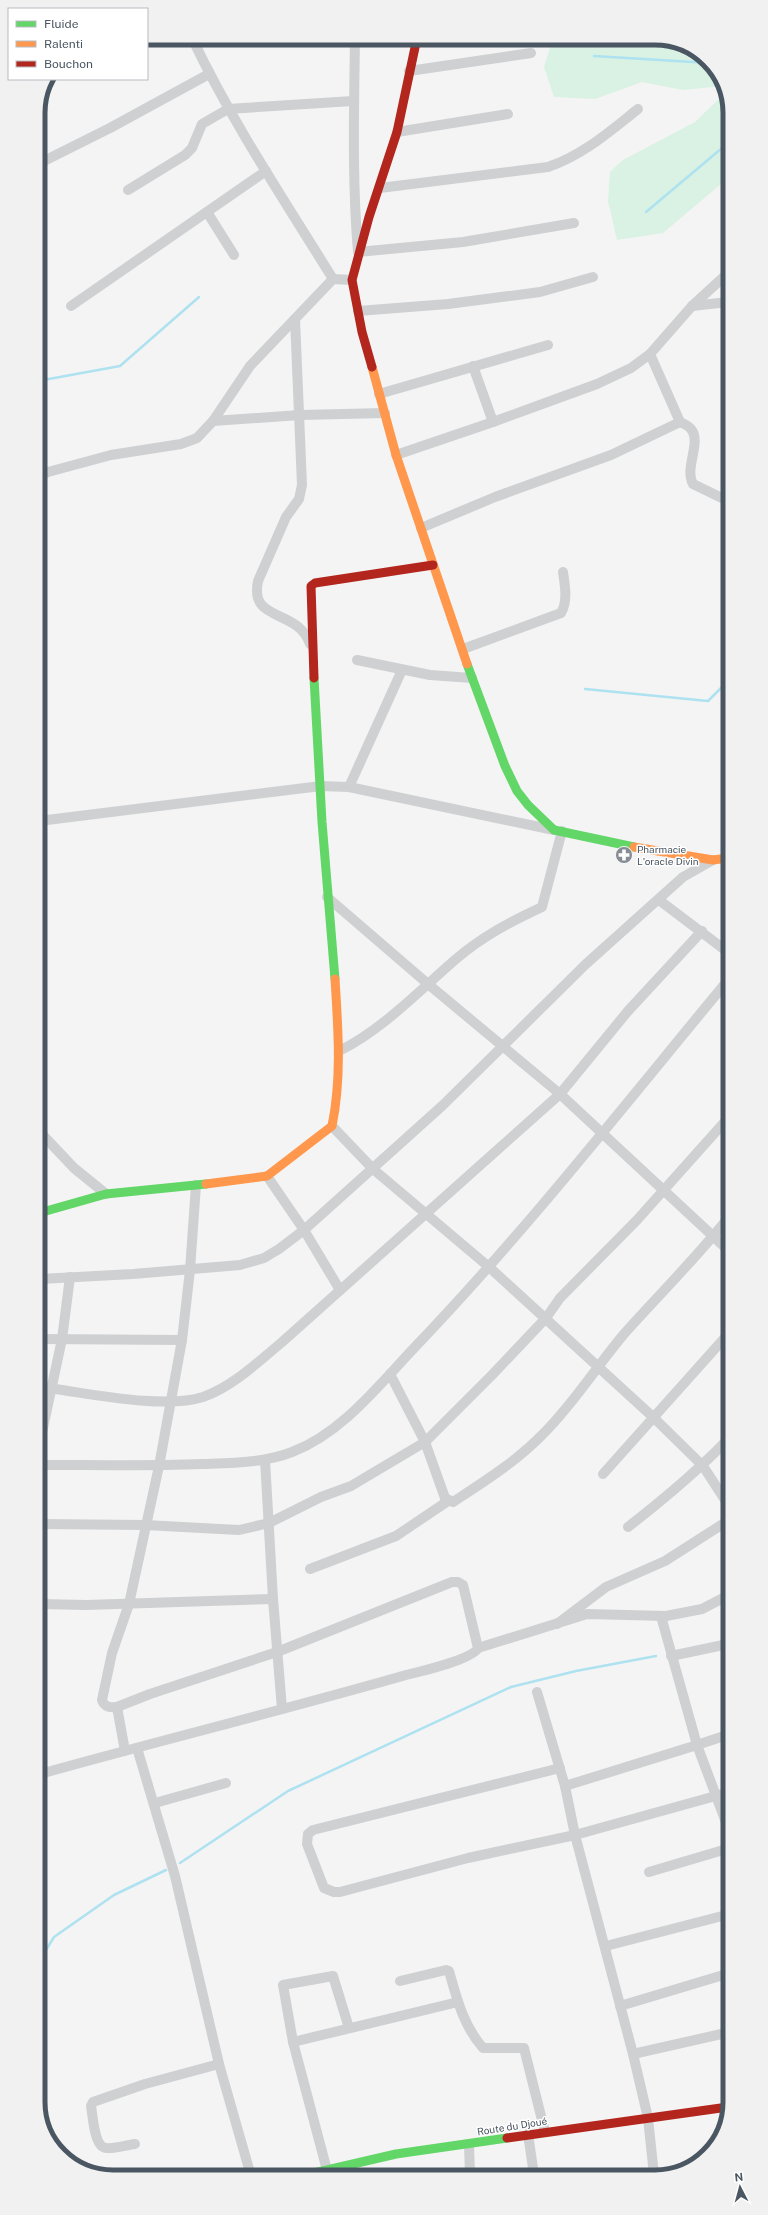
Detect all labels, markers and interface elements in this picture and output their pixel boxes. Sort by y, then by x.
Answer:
legend [8,8,148,80]
text: Fluide [44,17,79,31]
text: Ralenti [44,37,83,51]
text: Bouchon [44,57,93,71]
place label: Pharmacie L'oracle Divin [637,843,699,867]
pharmacy icon: Pharmacie L'oracle Divin [614,845,634,865]
street label: Route du Djoué [476,2115,548,2137]
north arrow [720,2167,760,2207]
text: N [734,2171,744,2183]

